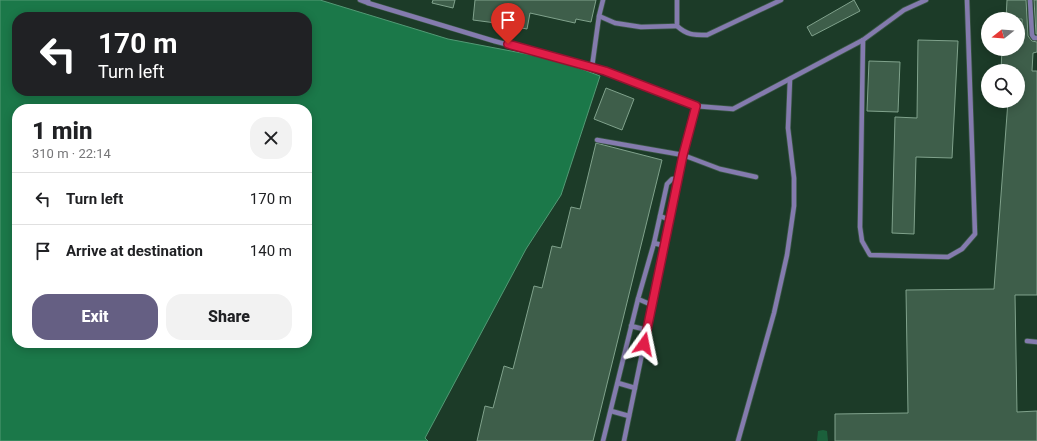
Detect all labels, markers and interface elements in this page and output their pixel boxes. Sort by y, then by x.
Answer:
pin [491,3,525,44]
icon: arrive [497,9,519,31]
north arrow [981,12,1025,56]
map controls [981,12,1025,108]
text: 170 m [98,27,177,60]
icon: left [32,28,84,80]
text: Turn left [98,61,164,82]
button: search [981,64,1025,108]
text: 1 min [32,117,93,145]
button: close [250,117,292,159]
text: 310 m · 22:14 [32,146,111,161]
icon: left [32,188,54,210]
text: Turn left [66,190,123,208]
text: 170 m [250,190,292,208]
icon: arrive [32,240,54,262]
text: Arrive at destination [66,242,203,260]
text: 140 m [250,242,292,260]
button: Exit [32,294,158,340]
button: Share [166,294,292,340]
position arrow [623,323,665,365]

